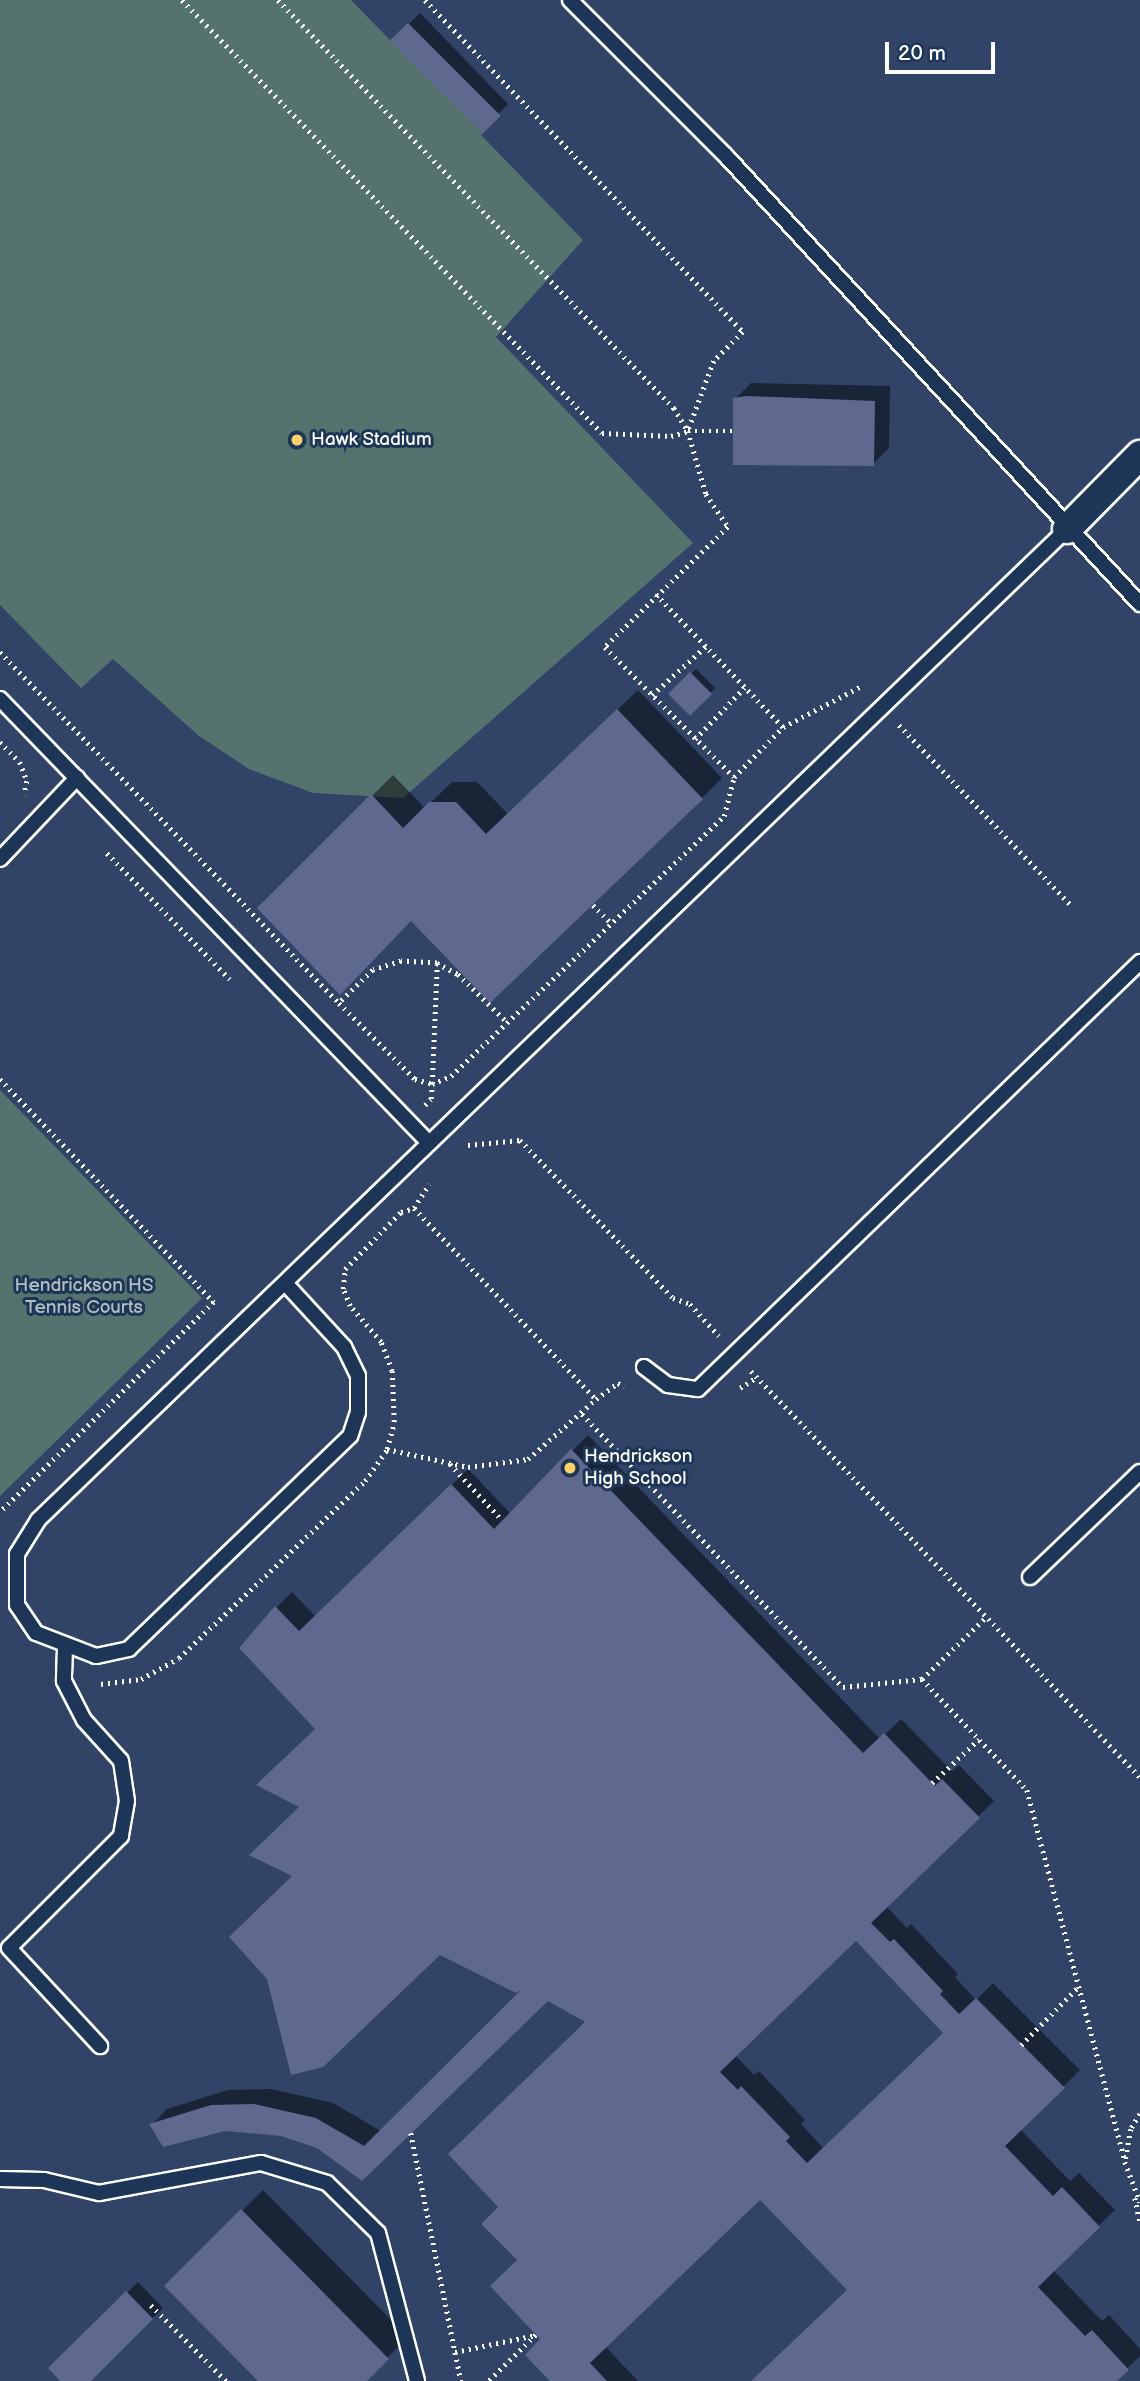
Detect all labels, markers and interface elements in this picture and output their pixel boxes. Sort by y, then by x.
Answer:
scale bar [888,28,998,72]
text: 20 m [898,41,946,66]
place label: Hawk Stadium [311,429,432,451]
marker: Hawk Stadium [289,432,305,448]
park label: Hendrickson HS Tennis Courts [15,1275,153,1319]
place label: Hendrickson High School [584,1446,692,1490]
marker: Hendrickson High School [562,1460,578,1476]

